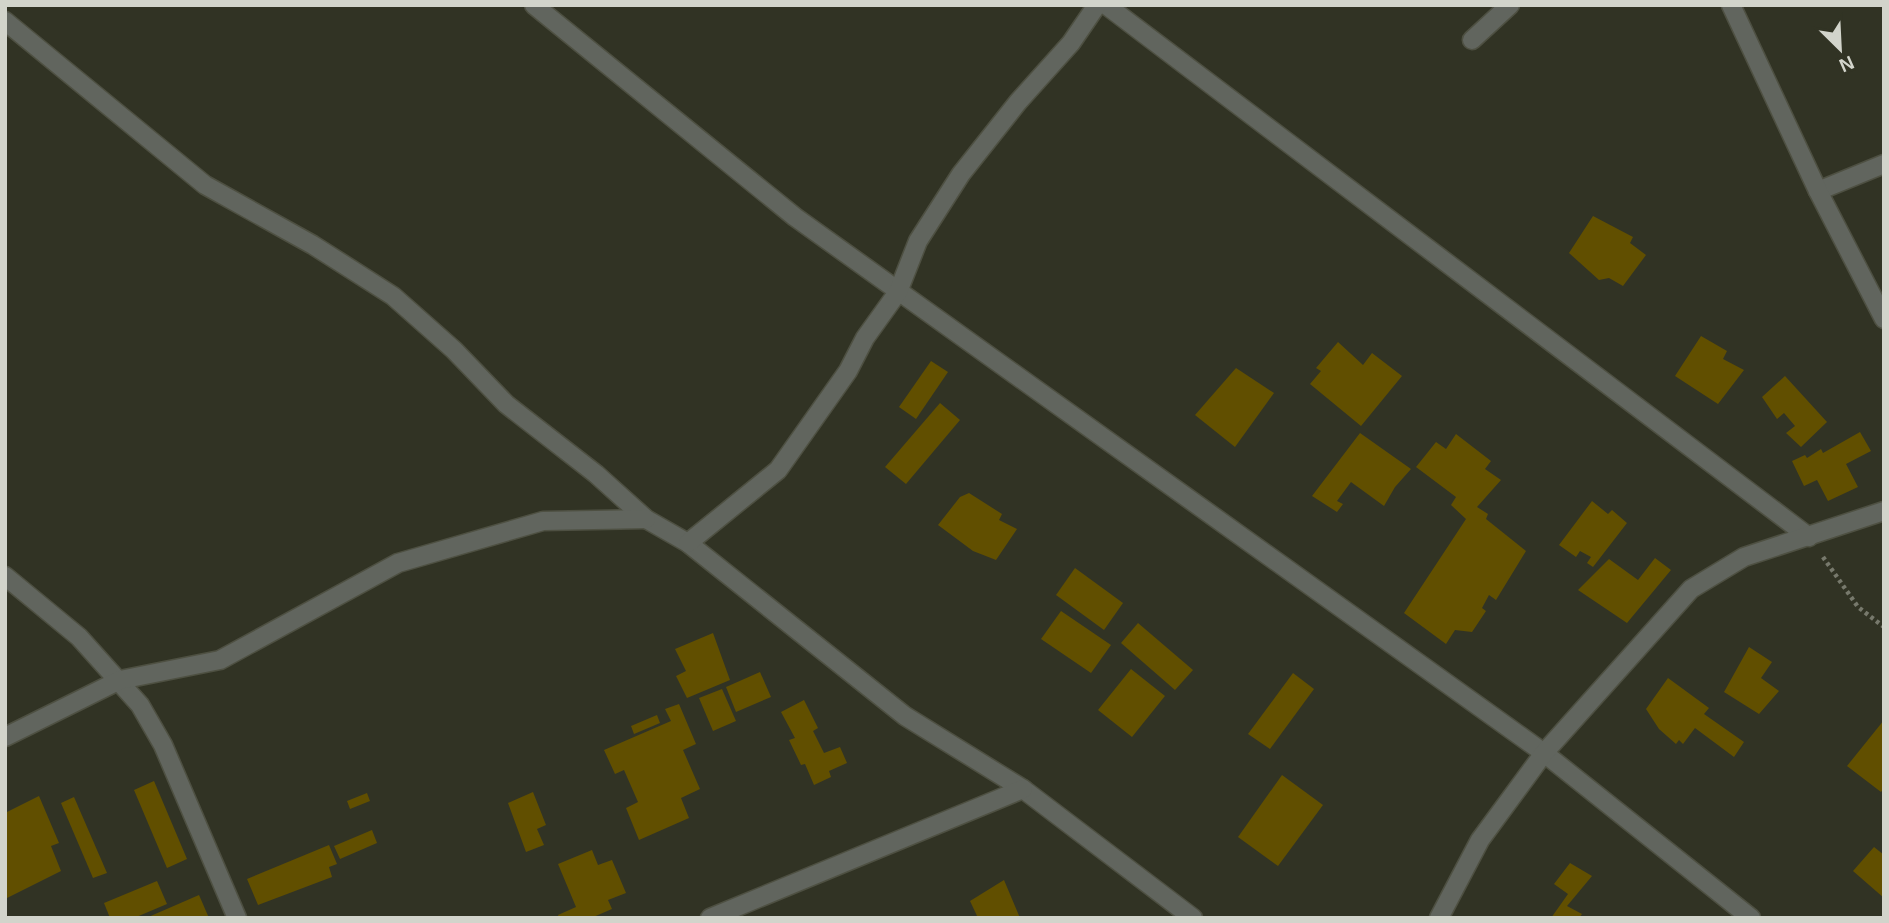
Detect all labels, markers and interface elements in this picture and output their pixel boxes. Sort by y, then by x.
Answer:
north arrow [1805,14,1875,84]
text: N [1836,52,1857,76]

